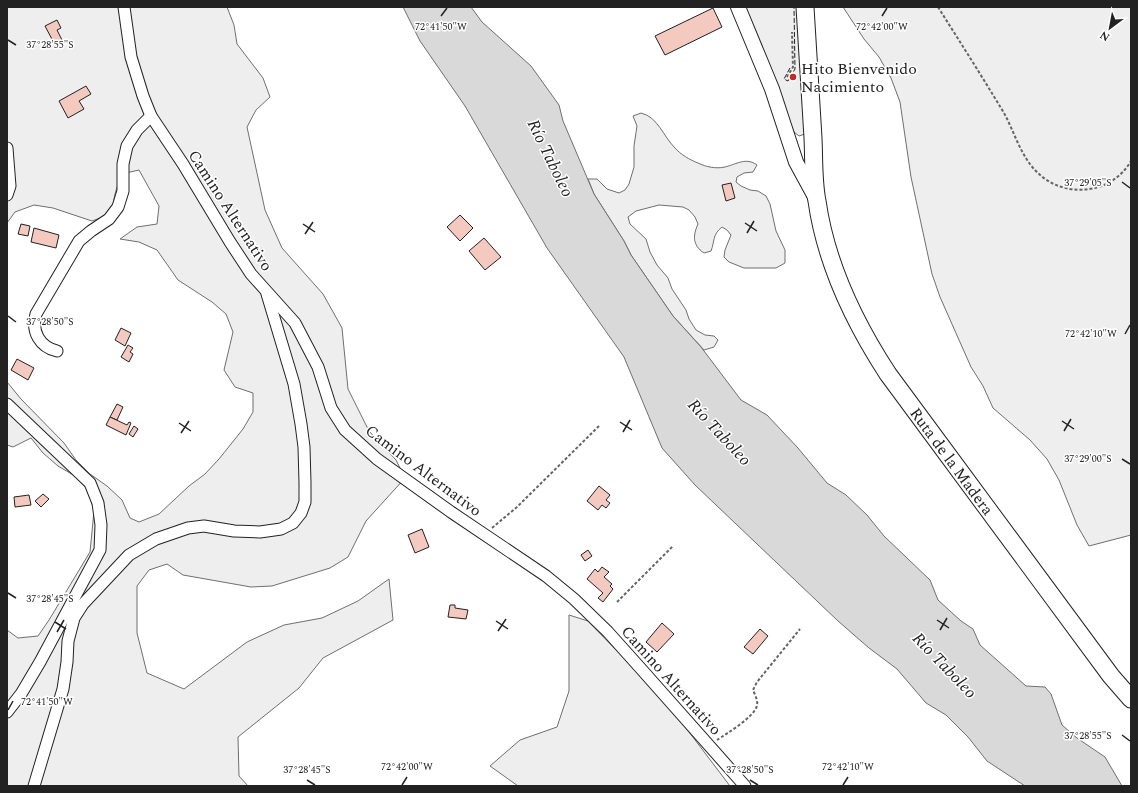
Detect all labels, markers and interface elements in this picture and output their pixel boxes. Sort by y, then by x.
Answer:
north arrow [1090,8,1130,48]
text: 72°41'50"W [415,19,467,35]
text: 72°42'00"W [856,19,908,35]
text: N [1097,26,1113,46]
text: 37°28'55"S [26,37,74,53]
place label: Hito Bienvenido Nacimiento [801,57,917,99]
marker: Hito Bienvenido Nacimiento [788,72,798,82]
water label: Río Taboleo [520,115,580,202]
street label: Camino Alternativo [182,145,278,276]
text: 37°29'05"S [1064,175,1112,191]
text: 37°28'50"S [26,314,74,330]
text: 72°42'10"W [1065,326,1117,342]
water label: Río Taboleo [681,393,757,472]
street label: Ruta de la Madera [904,403,999,521]
street label: Camino Alternativo [360,419,487,523]
text: 37°29'00"S [1064,451,1112,467]
text: 37°28'45"S [26,591,74,607]
street label: Camino Alternativo [615,620,727,741]
water label: Río Taboleo [906,626,983,705]
text: 72°41'50"W [21,694,73,710]
text: 37°28'55"S [1064,728,1112,744]
text: 72°42'00"W [381,759,433,775]
text: 72°42'10"W [822,759,874,775]
text: 37°28'45"S [283,762,331,778]
text: 37°28'50"S [726,762,774,778]

